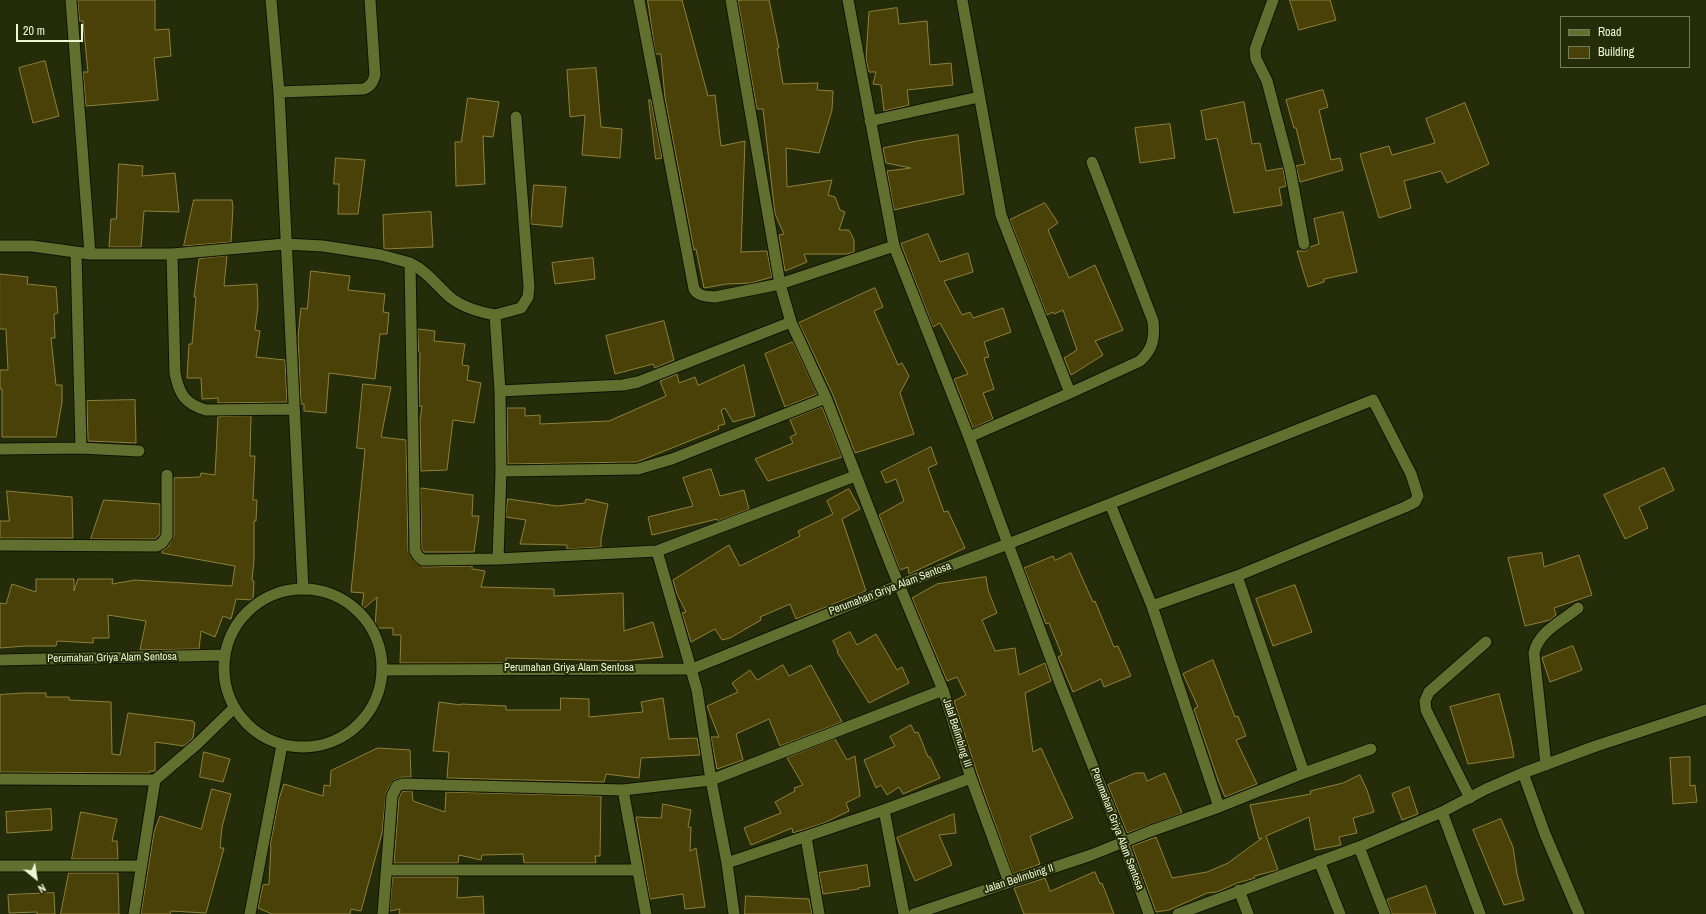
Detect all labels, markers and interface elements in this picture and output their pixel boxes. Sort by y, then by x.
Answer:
scale bar [18,16,85,42]
legend [1560,16,1690,68]
text: 20 m [23,23,45,39]
text: Road [1598,24,1622,40]
text: Building [1598,44,1634,60]
street label: Perumahan Griya Alam Sentosa [827,560,953,618]
street label: Perumahan Griya Alam Sentosa [47,650,177,666]
street label: Perumahan Griya Alam Sentosa [504,661,634,675]
street label: Jalal Belimbing III [940,697,974,769]
street label: Perumahan Griya Alam Sentosa [1088,766,1146,892]
north arrow [16,858,56,898]
street label: Jalan Belimbing II [983,862,1055,896]
text: N [36,881,48,896]

